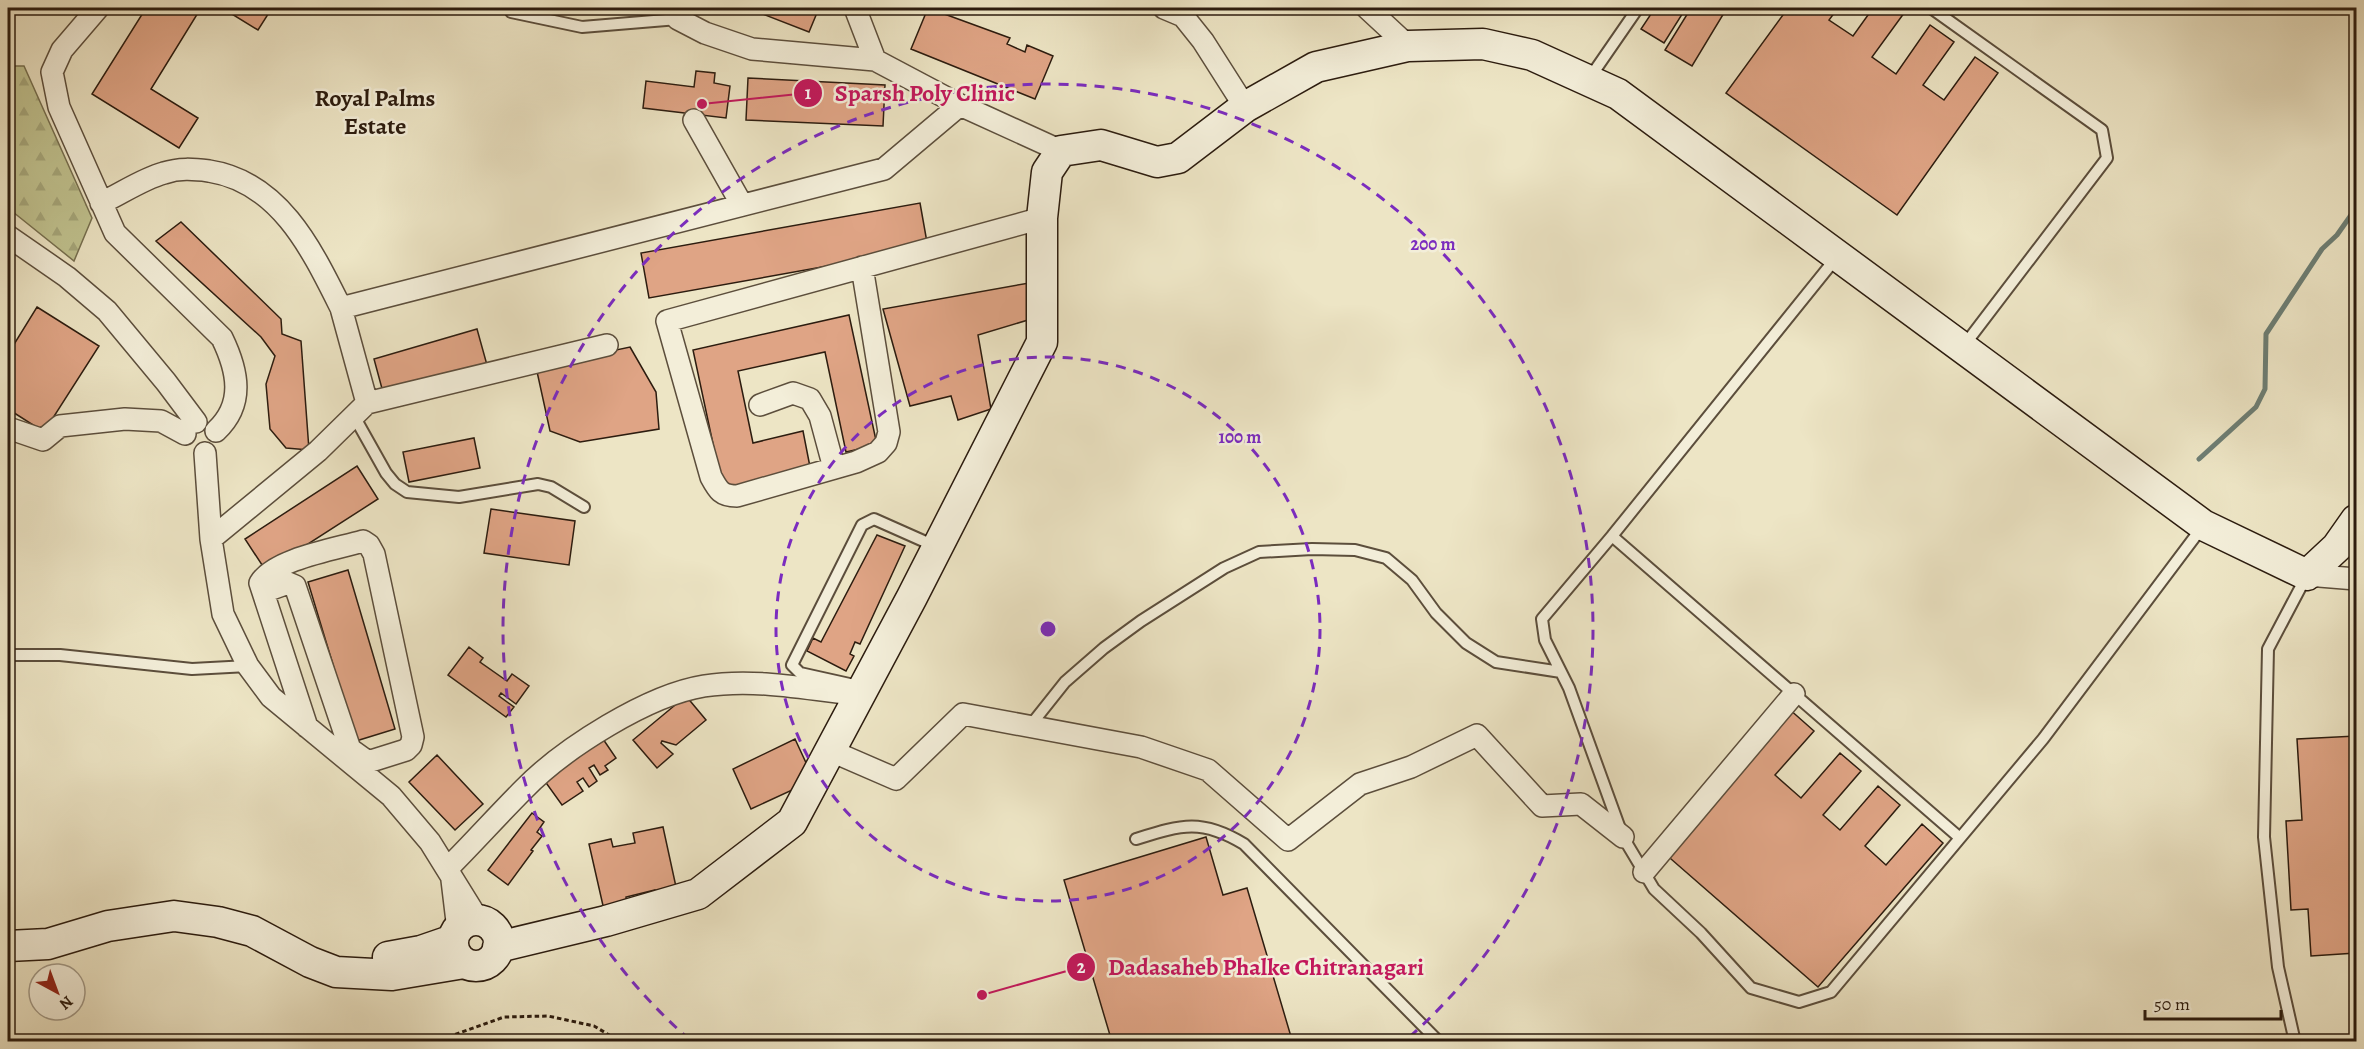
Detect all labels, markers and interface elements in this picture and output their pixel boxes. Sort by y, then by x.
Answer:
callout: Sparsh Poly Clinic [793,72,1027,114]
text: Sparsh Poly Clinic [835,77,1015,109]
text: 1 [805,81,812,105]
district label: Royal Palms Estate [315,82,435,142]
text: 200 m [1410,232,1456,256]
text: 100 m [1219,425,1261,449]
centre of rings [1038,619,1058,639]
callout: Dadasaheb Phalke Chitranagari [1066,946,1436,988]
text: Dadasaheb Phalke Chitranagari [1108,951,1424,983]
text: 2 [1077,955,1086,979]
north arrow [27,962,87,1022]
scale bar [2145,983,2282,1021]
text: N [54,990,78,1015]
text: 50 m [2154,992,2190,1016]

